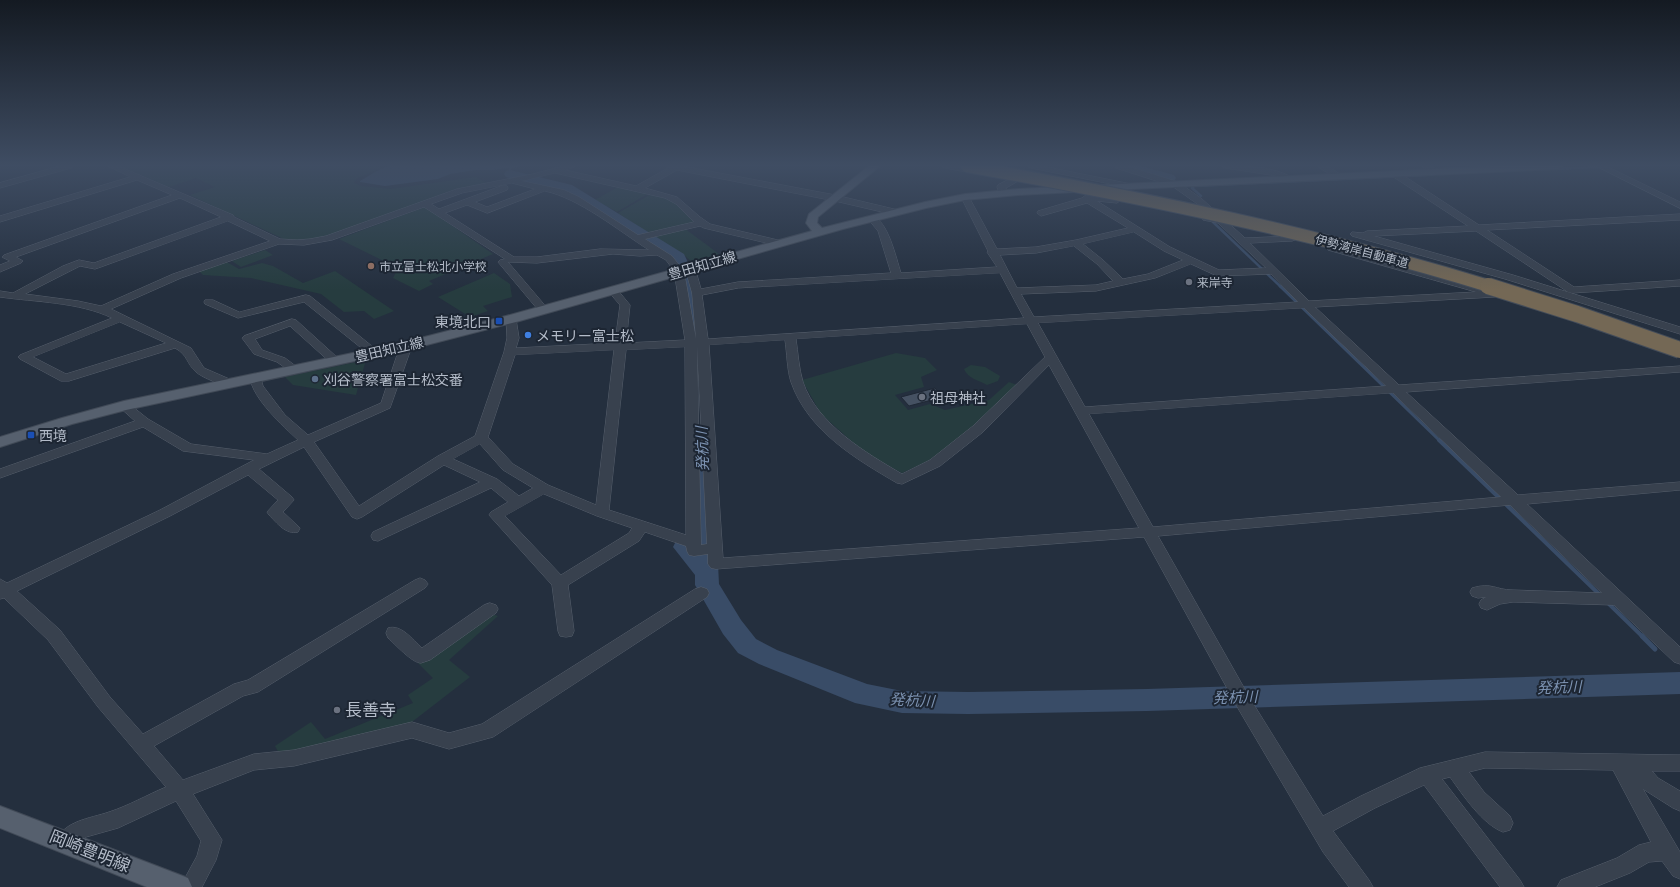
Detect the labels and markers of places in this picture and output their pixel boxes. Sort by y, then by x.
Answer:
place label: 市立富士松北小学校 [379,259,487,274]
marker: 市立富士松北小学校 [366,261,376,271]
place label: 来岸寺 [1197,275,1233,290]
marker: 来岸寺 [1184,277,1194,287]
place label: 東境北口 [435,313,491,330]
marker: 東境北口 [494,316,504,326]
place label: メモリー富士松 [536,327,634,344]
marker: メモリー富士松 [523,330,533,340]
place label: 刈谷警察署富士松交番 [323,371,463,388]
marker: 刈谷警察署富士松交番 [310,374,320,384]
place label: 祖母神社 [930,389,986,406]
marker: 祖母神社 [917,392,927,402]
place label: 西境 [39,427,67,444]
marker: 西境 [26,430,36,440]
place label: 長善寺 [345,700,396,720]
marker: 長善寺 [332,705,342,715]

